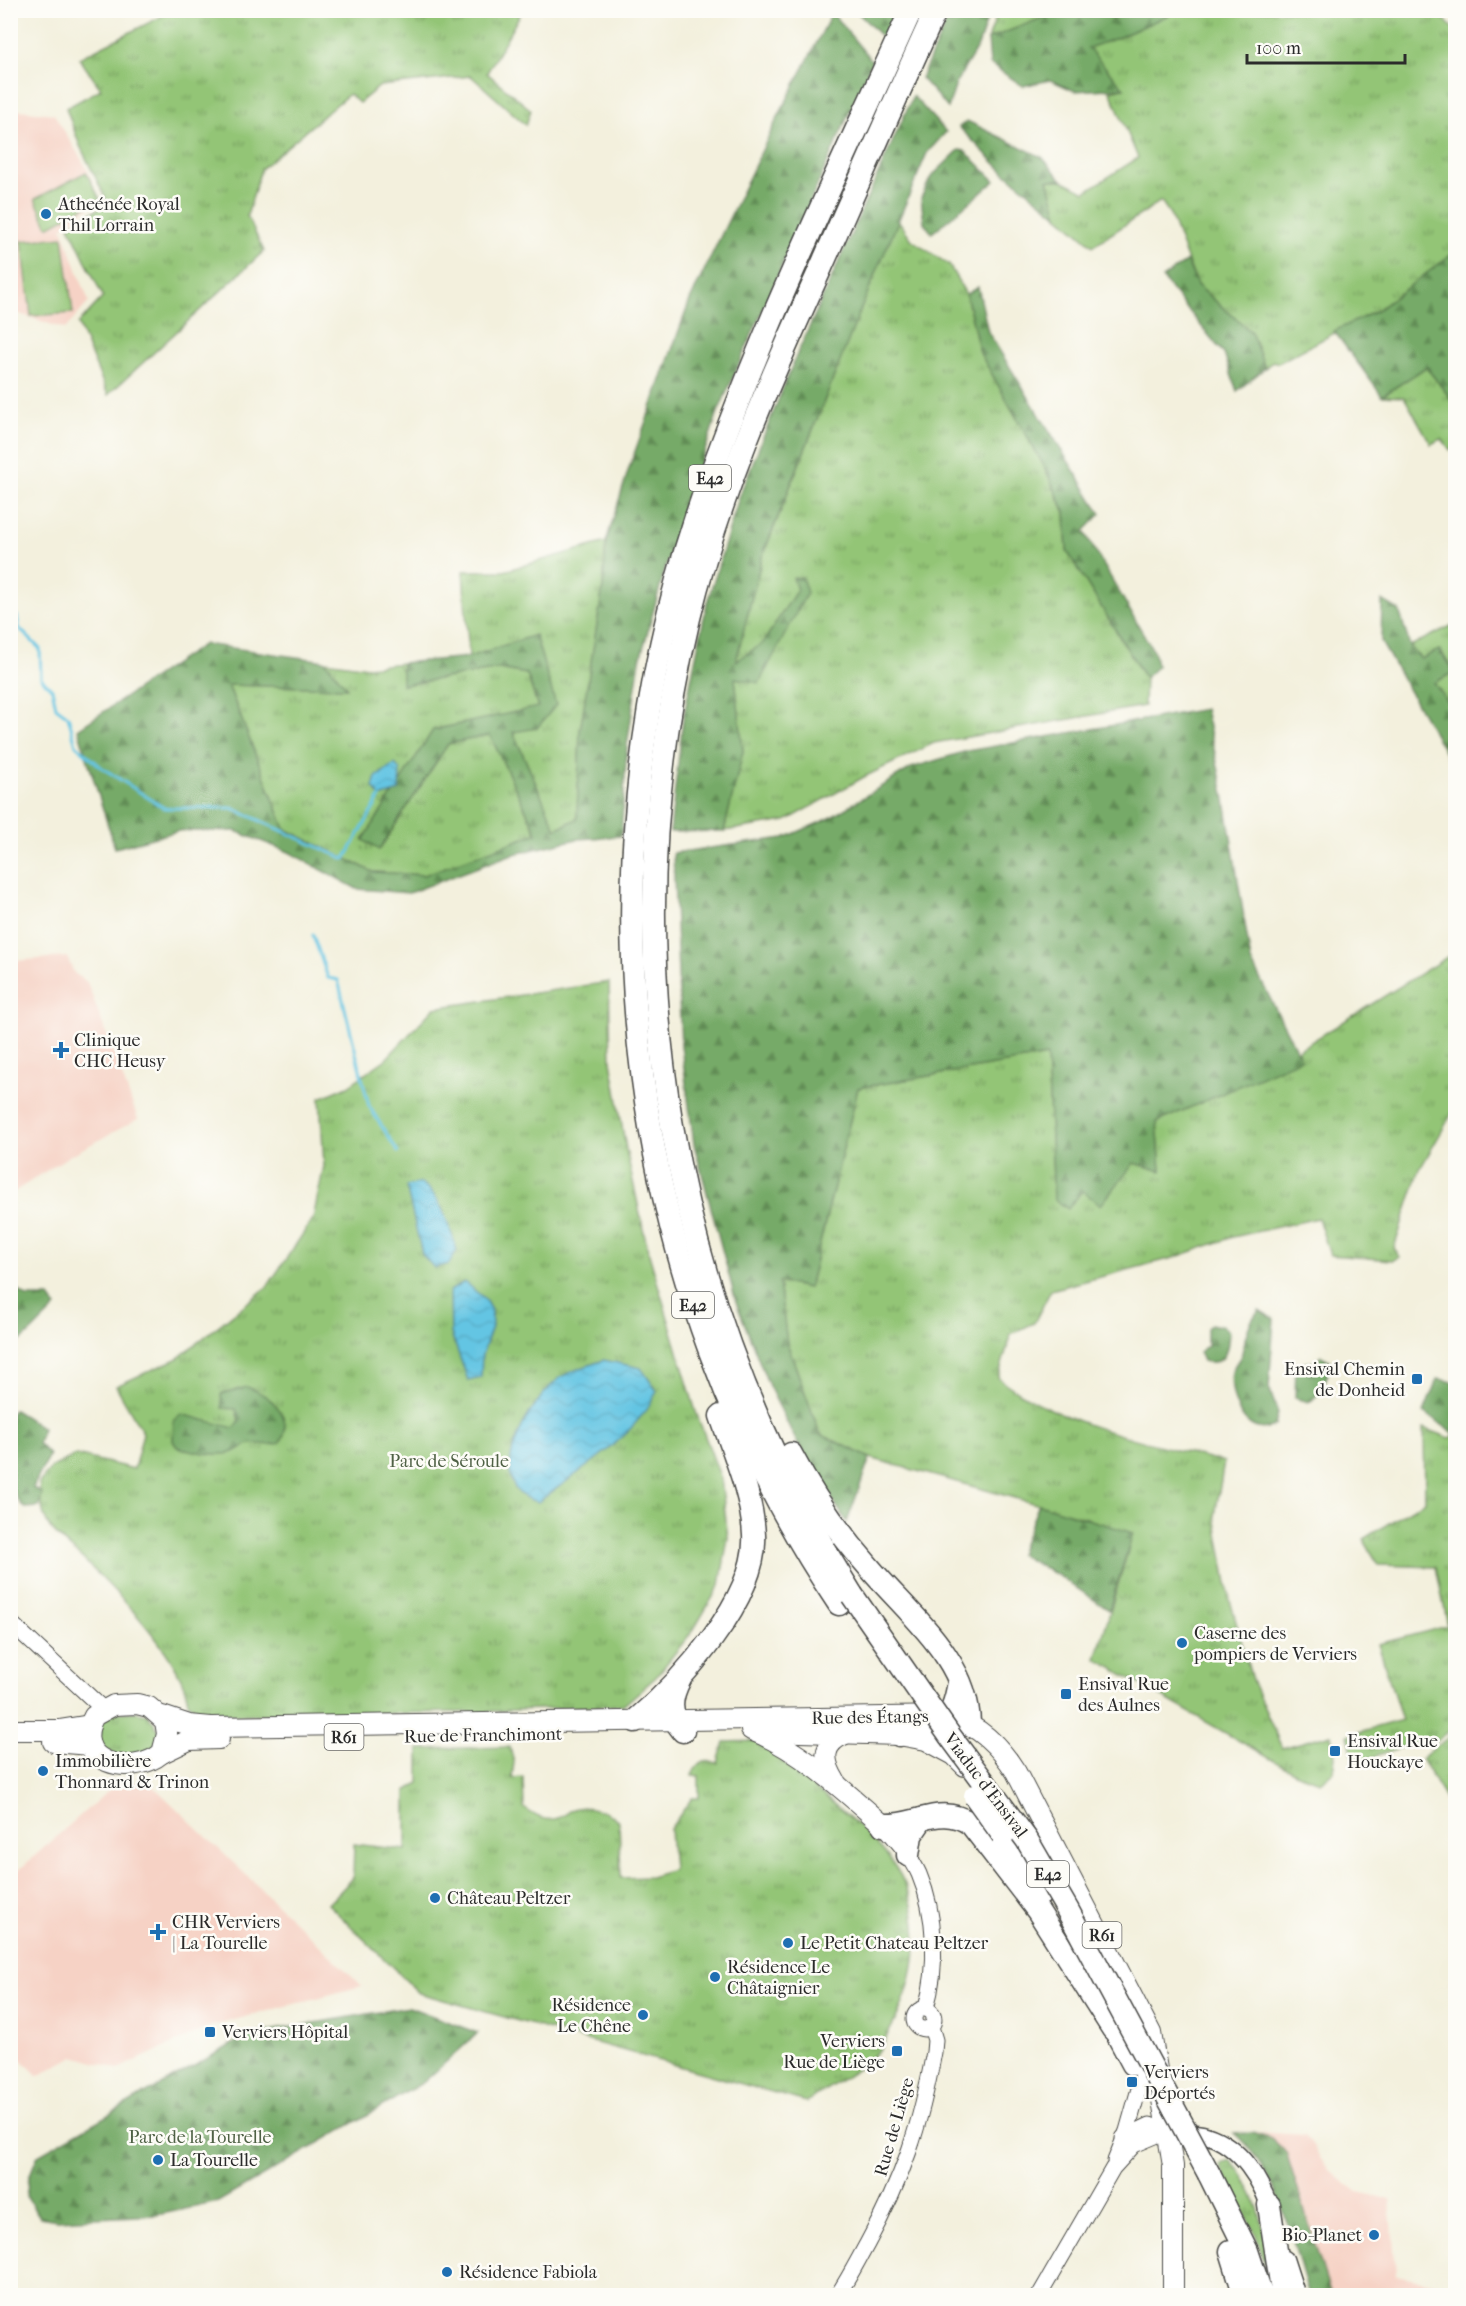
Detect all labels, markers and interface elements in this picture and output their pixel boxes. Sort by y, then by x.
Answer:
scale bar [1247,27,1404,65]
text: 100 m [1256,38,1301,59]
place label: Atheénée Royal Thil Lorrain [57,194,180,236]
marker: Atheénée Royal Thil Lorrain [39,207,53,221]
road number: E42 [689,465,731,491]
place label: Clinique CHC Heusy [74,1030,167,1072]
marker: Clinique CHC Heusy [52,1041,70,1059]
road number: E42 [672,1292,714,1318]
place label: Ensival Chemin de Donheid [1284,1359,1406,1401]
marker: Ensival Chemin de Donheid [1410,1372,1424,1386]
park label: Parc de Séroule [389,1451,509,1472]
place label: Caserne des pompiers de Verviers [1193,1623,1357,1665]
marker: Caserne des pompiers de Verviers [1175,1636,1189,1650]
place label: Ensival Rue des Aulnes [1078,1674,1169,1716]
marker: Ensival Rue des Aulnes [1059,1687,1073,1701]
street label: Rue des Étangs [811,1705,929,1729]
road number: R61 [324,1724,364,1750]
street label: Rue de Franchimont [404,1724,563,1747]
street label: Viaduc d’Ensival [939,1728,1032,1842]
place label: Ensival Rue Houckaye [1347,1731,1438,1773]
marker: Ensival Rue Houckaye [1328,1744,1342,1758]
place label: Immobilière Thonnard & Trinon [55,1751,210,1793]
marker: Immobilière Thonnard & Trinon [36,1764,50,1778]
road number: E42 [1027,1861,1069,1887]
place label: Château Peltzer [447,1888,571,1909]
marker: Château Peltzer [428,1891,442,1905]
place label: CHR Verviers | La Tourelle [172,1912,280,1954]
road number: R61 [1082,1922,1122,1948]
marker: CHR Verviers | La Tourelle [149,1923,167,1941]
place label: Le Petit Chateau Peltzer [800,1933,989,1954]
marker: Le Petit Chateau Peltzer [781,1936,795,1950]
place label: Résidence Le Châtaignier [727,1957,830,1999]
marker: Résidence Le Châtaignier [708,1970,722,1984]
place label: Résidence Le Chêne [552,1995,631,2037]
marker: Résidence Le Chêne [636,2008,650,2022]
place label: Verviers Hôpital [221,2022,348,2043]
marker: Verviers Hôpital [203,2025,217,2039]
place label: Verviers Rue de Liège [783,2031,885,2073]
marker: Verviers Rue de Liège [890,2044,904,2058]
place label: Verviers Déportés [1143,2062,1215,2104]
street label: Rue de Liège [870,2075,919,2179]
marker: Verviers Déportés [1125,2075,1139,2089]
park label: Parc de la Tourelle [129,2127,272,2148]
place label: La Tourelle [170,2150,258,2171]
marker: La Tourelle [151,2153,165,2167]
place label: Bio-Planet [1281,2225,1363,2246]
marker: Bio-Planet [1367,2228,1381,2242]
place label: Résidence Fabiola [459,2262,598,2283]
marker: Résidence Fabiola [440,2265,454,2279]

